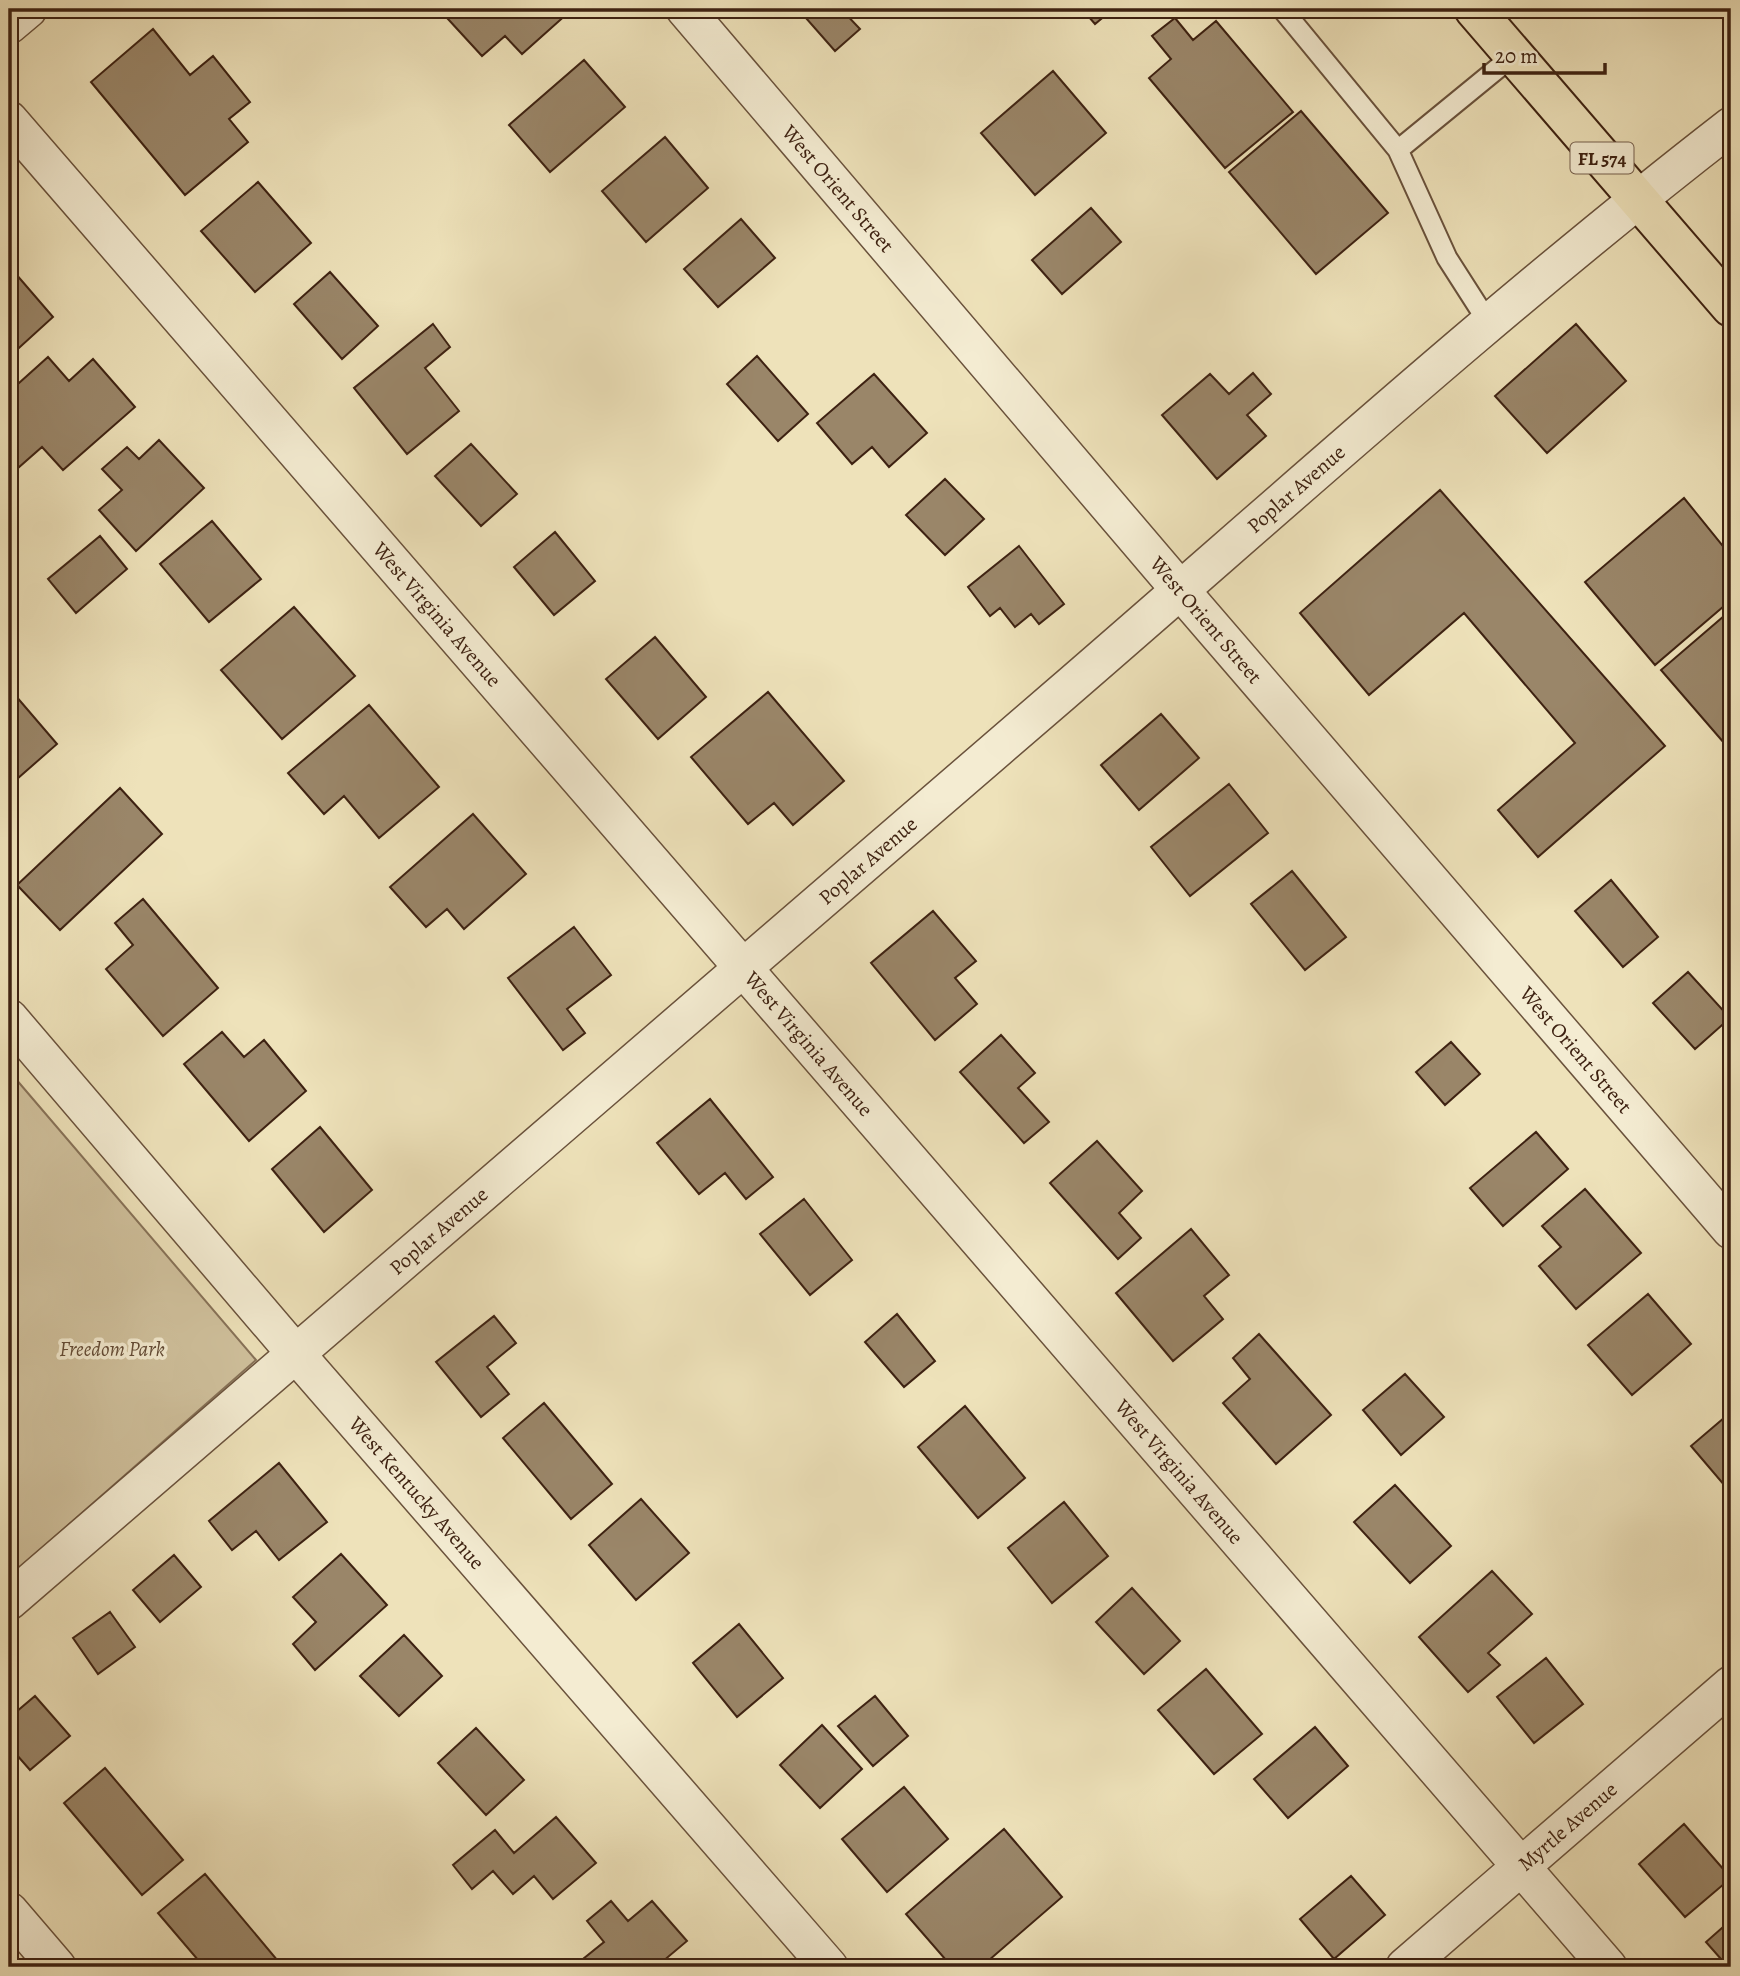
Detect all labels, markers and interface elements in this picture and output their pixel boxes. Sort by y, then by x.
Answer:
scale bar [1484,32,1605,76]
text: 20 m [1495,42,1538,70]
street label: West Orient Street [775,118,900,258]
road number: FL 574 [1570,142,1634,174]
street label: Poplar Avenue [1241,438,1351,540]
street label: West Virginia Avenue [366,535,508,693]
street label: West Orient Street [1143,550,1269,690]
street label: Poplar Avenue [813,810,923,911]
street label: West Virginia Avenue [738,965,879,1122]
street label: West Orient Street [1513,980,1638,1119]
street label: Poplar Avenue [383,1181,494,1281]
park label: Freedom Park [59,1335,165,1363]
street label: West Virginia Avenue [1108,1393,1250,1550]
street label: West Kentucky Avenue [342,1410,491,1575]
street label: Myrtle Avenue [1512,1775,1623,1877]

